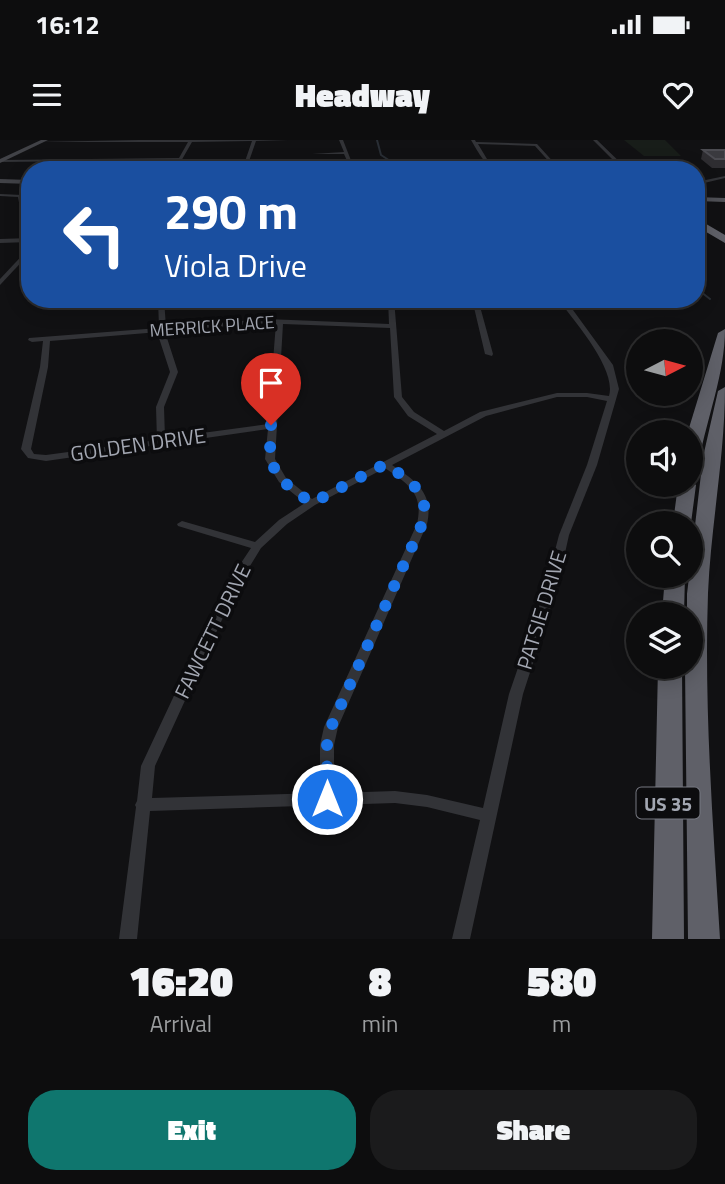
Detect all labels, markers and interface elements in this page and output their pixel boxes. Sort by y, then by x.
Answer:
text: 16:12 [35,5,100,44]
text: Headway [295,71,430,119]
icon: menu [28,76,66,114]
icon: heart [659,76,697,114]
text: 290 m [164,173,298,248]
icon: left [49,189,140,280]
text: Viola Drive [164,241,307,289]
street label: MERRICK PLACE [149,308,275,344]
north arrow [626,329,704,406]
map controls [626,329,703,679]
pin [241,353,301,425]
icon: arrive [252,364,290,402]
street label: GOLDEN DRIVE [68,419,208,469]
button: sound [626,420,703,497]
button: search [626,511,703,588]
street label: PATSIE DRIVE [508,547,574,673]
street label: FAWCETT DRIVE [166,558,258,704]
button: layers [626,602,703,679]
position arrow [290,762,364,836]
road number: US 35 [636,788,700,818]
text: 16:20 [129,948,233,1012]
text: 8 [369,948,392,1012]
text: 580 [527,948,596,1012]
text: Arrival [150,1006,212,1041]
text: min [362,1006,398,1041]
text: m [552,1006,571,1041]
button: Exit [28,1090,356,1170]
button: Share [370,1090,697,1170]

